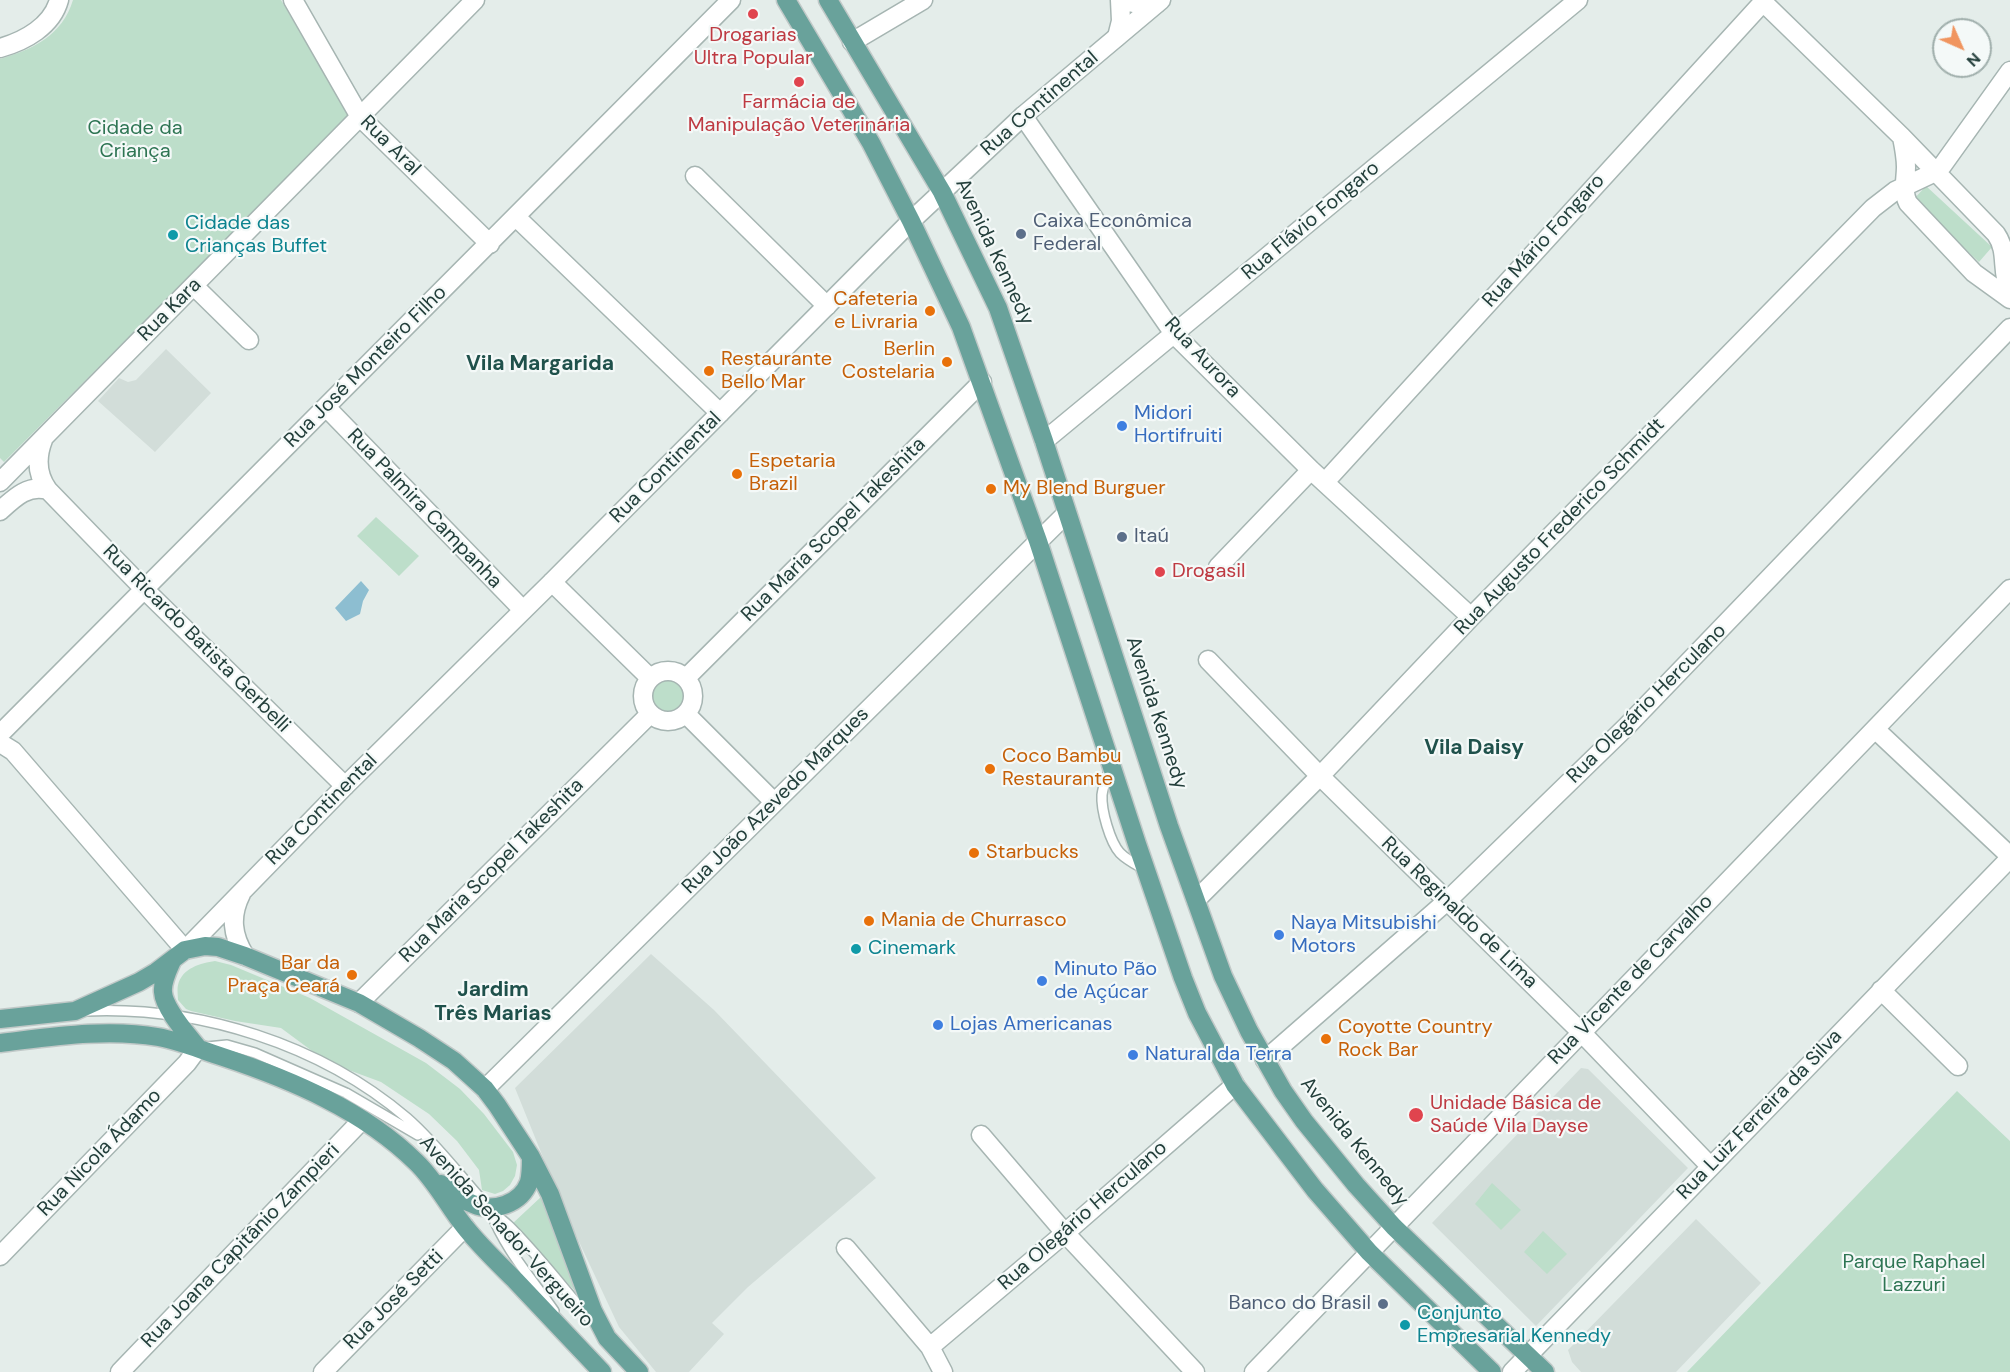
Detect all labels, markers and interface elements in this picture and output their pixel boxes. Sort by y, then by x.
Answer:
marker: Drogarias Ultra Popular [746,7,760,21]
north arrow [1932,18,1992,78]
place label: Drogarias Ultra Popular [694,24,812,71]
street label: Rua Continental [977,47,1103,161]
text: N [1962,48,1985,71]
marker: Farmácia de Manipulação Veterinária [792,75,806,89]
place label: Farmácia de Manipulação Veterinária [688,91,910,138]
street label: Rua Aral [355,111,425,181]
park label: Cidade da Criança [87,117,183,164]
street label: Rua Flávio Fongaro [1237,156,1385,286]
street label: Rua Mário Fongaro [1478,169,1610,313]
street label: Avenida Kennedy [950,175,1038,329]
place label: Caixa Econômica Federal [1033,210,1192,257]
place label: Cidade das Crianças Buffet [185,212,327,259]
marker: Caixa Econômica Federal [1014,227,1028,241]
marker: Cidade das Crianças Buffet [166,228,180,242]
street label: Rua Kara [133,273,207,347]
street label: Rua José Monteiro Filho [280,281,452,453]
place label: Cafeteria e Livraria [833,288,918,335]
marker: Cafeteria e Livraria [923,304,937,318]
street label: Rua Aurora [1159,313,1245,403]
place label: Berlin Costelaria [842,338,935,385]
place label: Restaurante Bello Mar [721,348,832,395]
district label: Vila Margarida [466,351,614,377]
marker: Berlin Costelaria [940,355,954,369]
marker: Restaurante Bello Mar [702,364,716,378]
place label: Midori Hortifruiti [1134,402,1223,449]
street label: Rua Continental [605,407,727,529]
street label: Rua Augusto Frederico Schmidt [1450,414,1670,640]
marker: Midori Hortifruiti [1115,419,1129,433]
street label: Rua Palmira Campanha [342,424,506,594]
street label: Rua Maria Scopel Takeshita [737,433,931,627]
place label: Espetaria Brazil [749,450,836,497]
marker: Espetaria Brazil [730,467,744,481]
place label: My Blend Burguer [1003,477,1166,501]
marker: My Blend Burguer [984,482,998,496]
place label: Itaú [1134,525,1169,549]
marker: Itaú [1115,530,1129,544]
street label: Rua Ricardo Batista Gerbelli [97,540,295,738]
place label: Drogasil [1172,560,1246,584]
marker: Drogasil [1153,565,1167,579]
street label: Rua Olegário Herculano [1562,619,1732,789]
street label: Avenida Kennedy [1120,634,1192,792]
street label: Rua João Azevedo Marques [678,703,874,899]
district label: Vila Daisy [1424,735,1524,761]
place label: Coco Bambu Restaurante [1002,745,1122,792]
street label: Rua Continental [261,749,383,871]
marker: Coco Bambu Restaurante [983,762,997,776]
street label: Rua Maria Scopel Takeshita [395,774,589,968]
street label: Rua Reginaldo de Lima [1376,832,1542,994]
place label: Starbucks [986,841,1079,865]
marker: Starbucks [967,846,981,860]
street label: Rua Vicente de Carvalho [1544,890,1718,1070]
place label: Mania de Churrasco [881,909,1067,933]
place label: Naya Mitsubishi Motors [1291,912,1437,959]
marker: Mania de Churrasco [862,914,876,928]
marker: Naya Mitsubishi Motors [1272,928,1286,942]
place label: Cinemark [868,937,956,961]
marker: Cinemark [849,942,863,956]
place label: Bar da Praça Ceará [228,952,340,999]
place label: Minuto Pão de Açúcar [1054,958,1157,1005]
marker: Bar da Praça Ceará [345,968,359,982]
marker: Minuto Pão de Açúcar [1035,974,1049,988]
district label: Jardim Três Marias [434,977,552,1027]
place label: Lojas Americanas [950,1013,1112,1037]
place label: Coyotte Country Rock Bar [1338,1016,1493,1063]
marker: Lojas Americanas [931,1018,945,1032]
street label: Rua Luiz Ferreira da Silva [1672,1025,1848,1205]
marker: Coyotte Country Rock Bar [1319,1032,1333,1046]
place label: Natural da Terra [1145,1043,1292,1067]
marker: Natural da Terra [1126,1048,1140,1062]
street label: Avenida Kennedy [1295,1073,1413,1211]
street label: Rua Nicola Ádamo [33,1084,167,1222]
place label: Unidade Básica de Saúde Vila Dayse [1430,1092,1601,1139]
marker: Unidade Básica de Saúde Vila Dayse [1407,1106,1425,1124]
street label: Avenida Senador Vergueiro [414,1131,598,1333]
street label: Rua Olegário Herculano [994,1136,1172,1296]
street label: Rua Joana Capitânio Zampieri [137,1139,345,1353]
street label: Rua José Setti [339,1245,449,1355]
park label: Parque Raphael Lazzuri [1843,1251,1985,1298]
place label: Banco do Brasil [1229,1292,1371,1316]
marker: Banco do Brasil [1376,1297,1390,1311]
place label: Conjunto Empresarial Kennedy [1417,1302,1611,1349]
marker: Conjunto Empresarial Kennedy [1398,1318,1412,1332]

